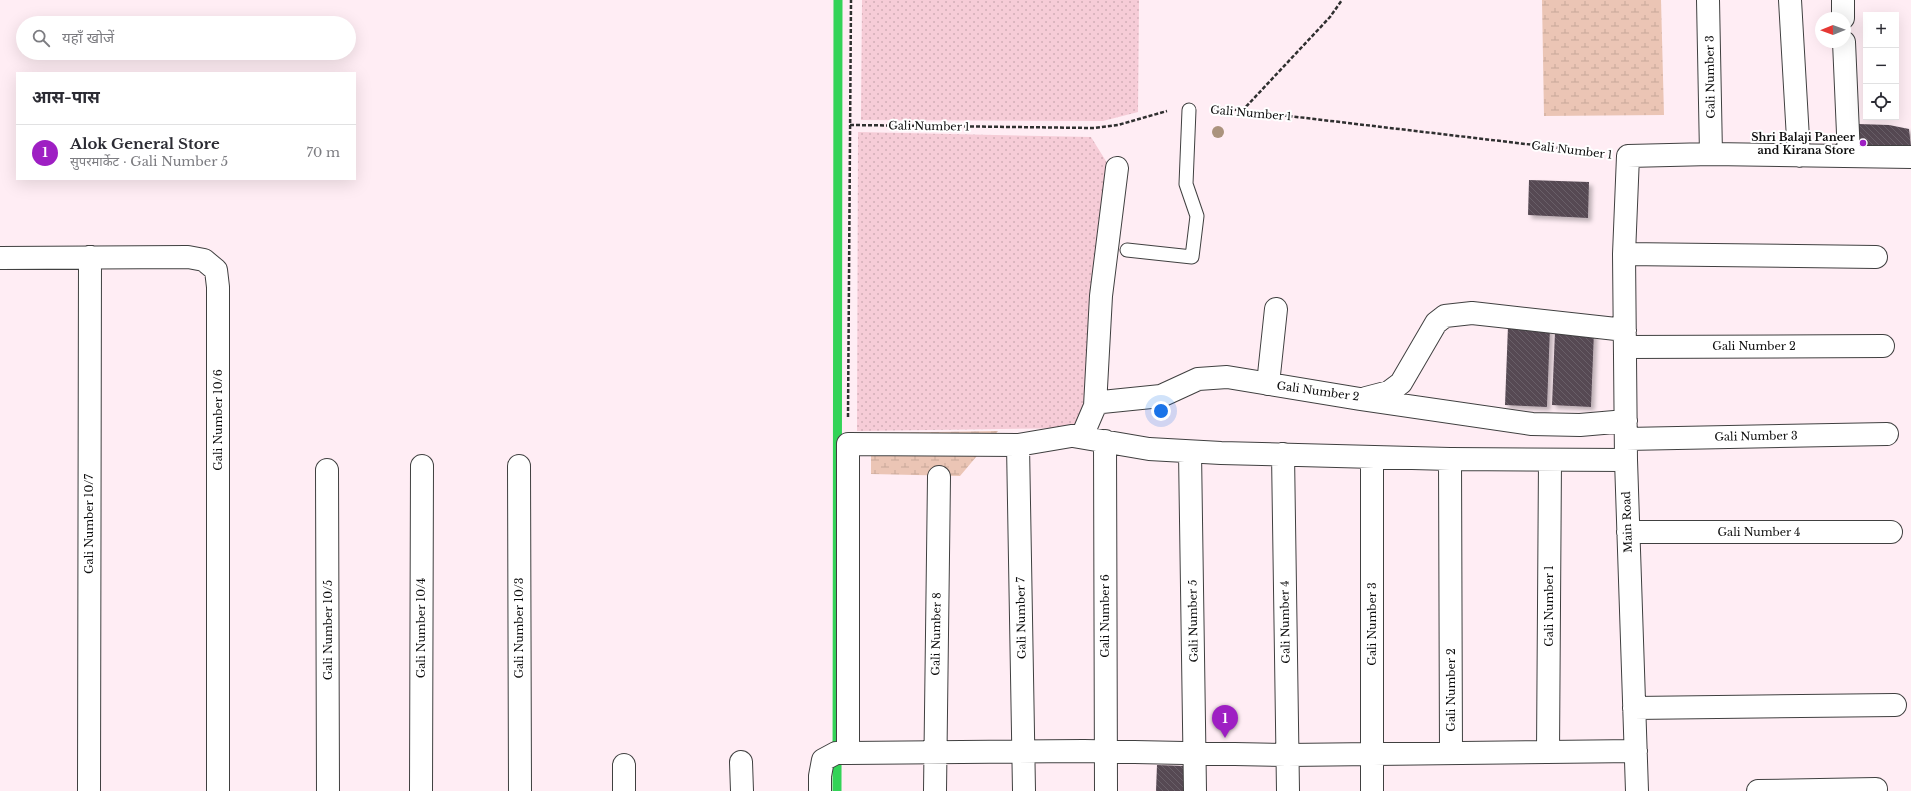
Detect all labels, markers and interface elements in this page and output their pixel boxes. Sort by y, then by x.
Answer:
north arrow [1815,12,1851,48]
map controls [1863,12,1899,120]
button: + [1863,12,1899,48]
search box [16,16,356,60]
icon: search [30,27,52,49]
text: यहाँ खोजें [62,28,114,47]
street label: Gali Number 3 [1702,35,1718,119]
button: − [1863,48,1899,84]
button: locate [1863,84,1899,120]
text: आस-पास [32,87,100,108]
street label: Gali Number 1 [1210,102,1292,124]
street label: Gali Number 1 [888,118,970,134]
place label: Shri Balaji Paneer and Kirana Store [1751,130,1856,157]
text: Alok General Store [70,134,220,153]
street label: Gali Number 1 [1531,138,1613,162]
marker: Shri Balaji Paneer and Kirana Store [1858,138,1868,148]
text: 1 [42,144,48,161]
text: 70 m [307,144,340,161]
text: सुपरमार्केट · Gali Number 5 [70,153,228,170]
street label: Gali Number 2 [1712,339,1796,353]
street label: Gali Number 10/6 [211,369,225,471]
street label: Gali Number 2 [1276,378,1360,404]
your location [1151,401,1171,421]
street label: Gali Number 3 [1714,428,1798,444]
street label: Gali Number 10/7 [82,474,96,574]
street label: Main Road [1619,490,1635,553]
street label: Gali Number 4 [1717,525,1801,539]
street label: Gali Number 1 [1542,565,1556,647]
street label: Gali Number 6 [1098,574,1112,658]
street label: Gali Number 7 [1013,576,1029,659]
street label: Gali Number 10/3 [512,577,526,679]
street label: Gali Number 10/4 [414,578,428,678]
street label: Gali Number 5 [1185,579,1201,663]
street label: Gali Number 10/5 [321,580,335,680]
street label: Gali Number 4 [1277,580,1293,664]
street label: Gali Number 3 [1365,582,1379,666]
street label: Gali Number 8 [928,592,944,676]
street label: Gali Number 2 [1444,648,1458,732]
pin: 1 [1212,705,1238,738]

